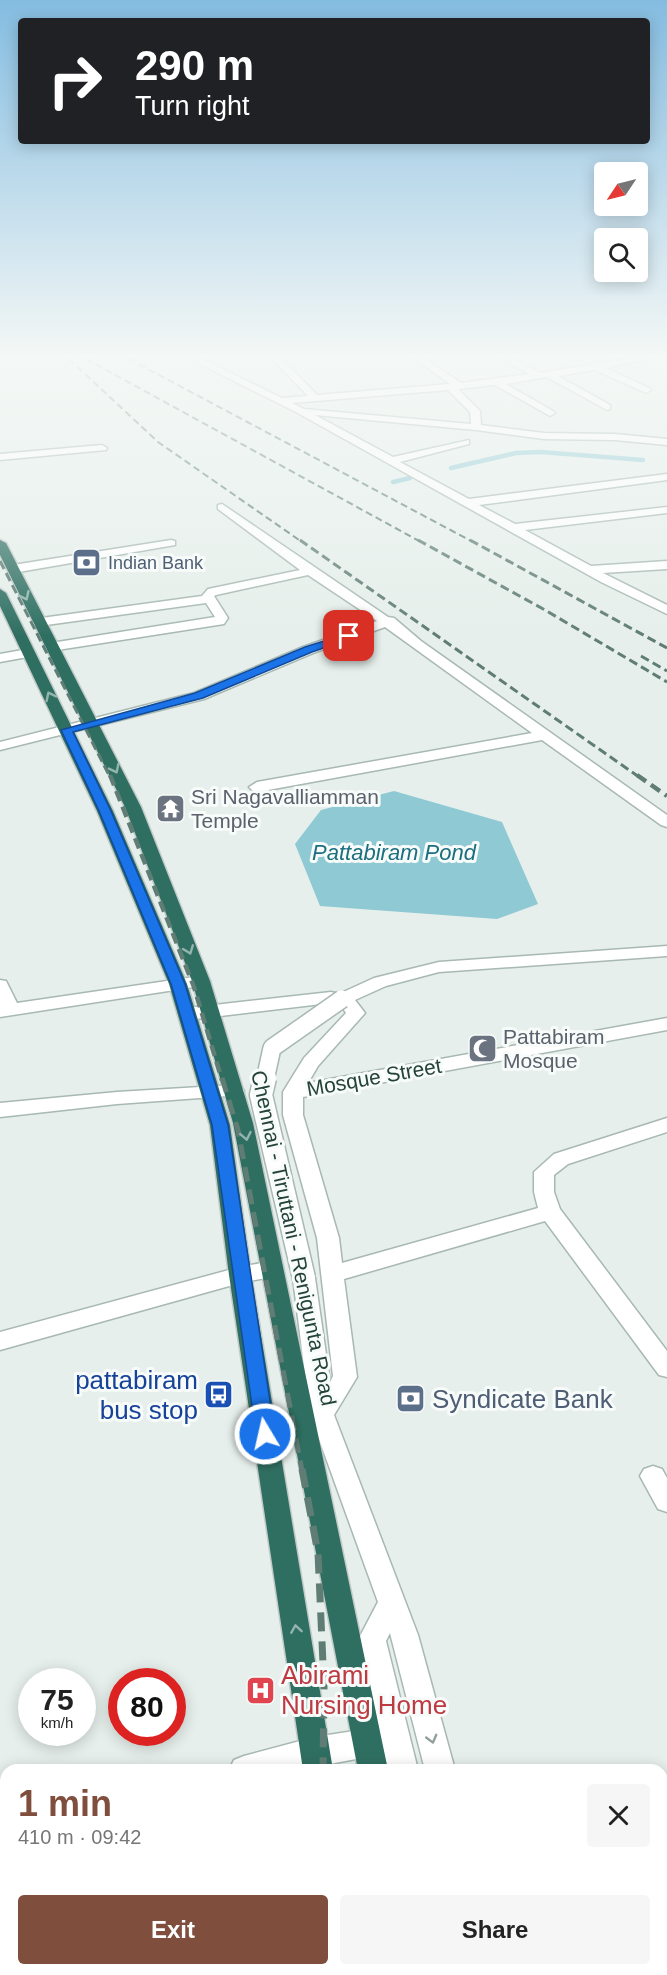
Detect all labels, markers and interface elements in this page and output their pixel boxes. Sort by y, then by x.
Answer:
icon: right [36,42,114,120]
text: 290 m [135,42,254,89]
text: Turn right [135,91,250,121]
north arrow [594,162,648,216]
map controls [594,162,648,282]
button: search [594,228,648,282]
bank icon: Indian Bank [71,547,103,579]
place label: Indian Bank [108,553,204,573]
one-way arrow [18,590,30,601]
pin [323,610,374,661]
icon: arrive [332,619,365,652]
one-way arrow [45,692,57,703]
one-way arrow [107,763,119,774]
place label: Sri Nagavalliamman Temple [191,785,379,832]
temple icon: Sri Nagavalliamman Temple [154,792,186,824]
water label: Pattabiram Pond [312,840,477,865]
one-way arrow [182,943,194,954]
place label: Pattabiram Mosque [503,1025,605,1072]
mosque icon: Pattabiram Mosque [466,1032,498,1064]
street label: Mosque Street [305,1054,443,1100]
street label: Chennai - Tiruttani - Renigunta Road [247,1068,341,1408]
one-way arrow [238,1131,251,1141]
place label: pattabiram bus stop [75,1365,198,1425]
bus stop icon: pattabiram bus stop [203,1379,235,1411]
bank icon: Syndicate Bank [395,1383,427,1415]
place label: Syndicate Bank [432,1384,614,1414]
position arrow [233,1402,297,1466]
one-way arrow [290,1625,303,1635]
place label: Abirami Nursing Home [281,1660,447,1720]
speed limit sign: 80 [108,1668,186,1746]
hospital icon: Abirami Nursing Home [244,1674,276,1706]
text: 75 [40,1683,74,1716]
text: km/h [41,1714,73,1731]
one-way arrow [424,1734,437,1744]
text: 1 min [18,1783,112,1824]
button: close [587,1784,650,1847]
text: 410 m · 09:42 [18,1826,141,1848]
button: Exit [18,1895,328,1964]
button: Share [340,1895,650,1964]

